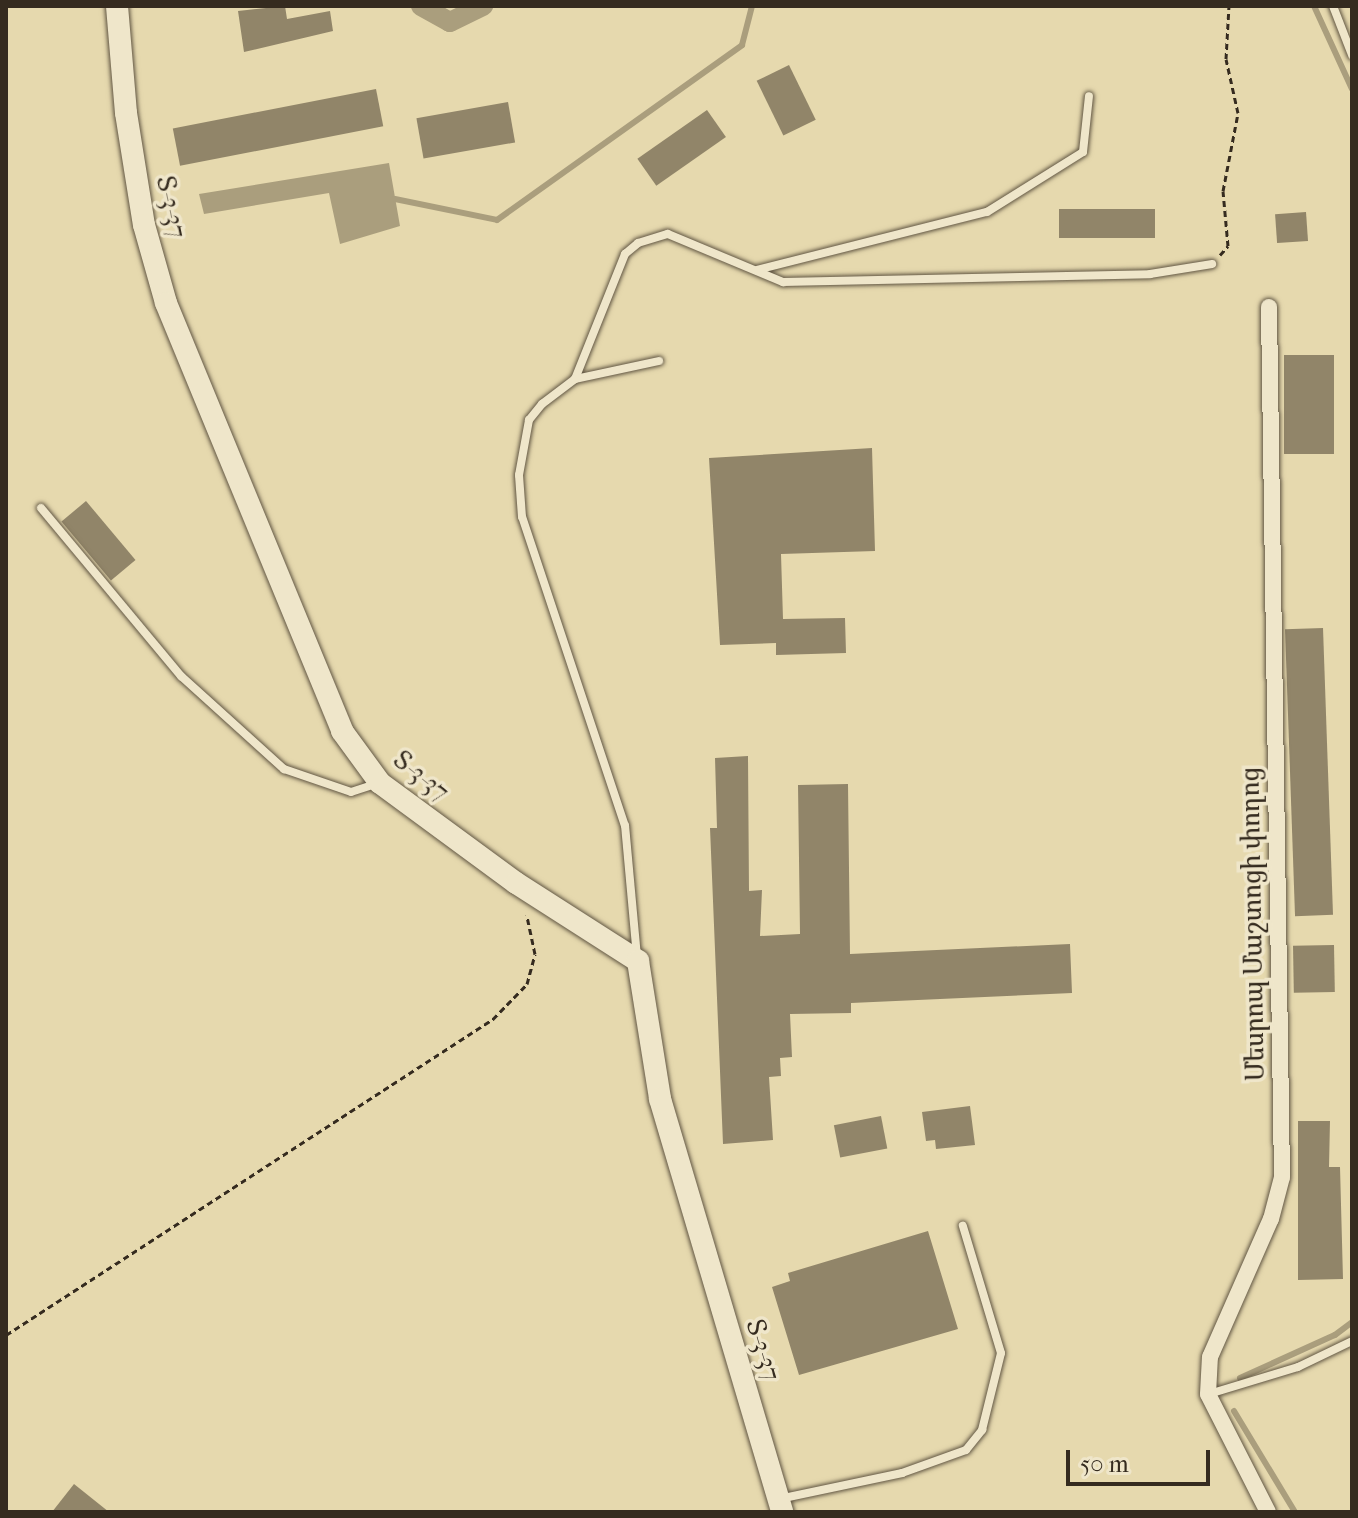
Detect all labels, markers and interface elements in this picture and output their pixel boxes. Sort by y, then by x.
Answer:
street label: Տ-3-37 [149,173,193,241]
street label: Տ-3-37 [387,744,455,808]
street label: Մեսրոպ Մաշտոցի փողոց [1235,767,1271,1081]
street label: Տ-3-37 [739,1316,787,1384]
scale bar [1070,1434,1214,1484]
text: 50 m [1080,1450,1129,1478]

